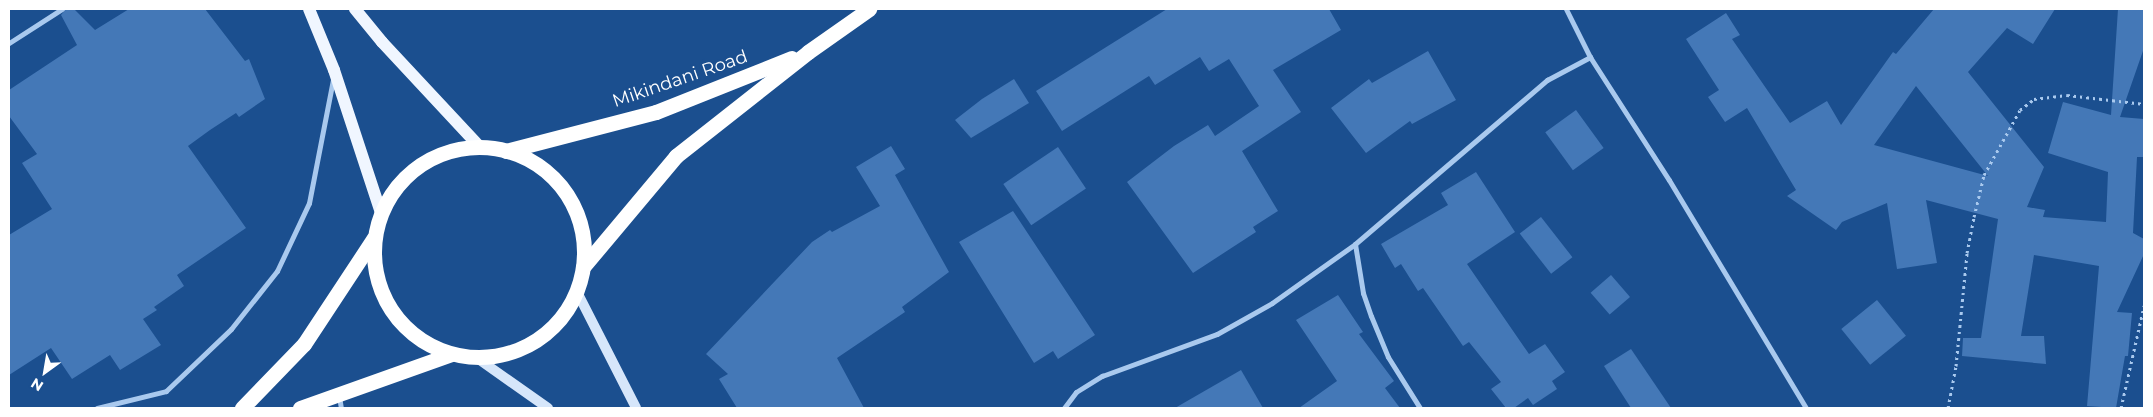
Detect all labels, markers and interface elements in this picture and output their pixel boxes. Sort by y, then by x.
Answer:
street label: Mikindani Road [610,46,750,112]
north arrow [20,347,70,397]
text: N [27,374,47,395]

